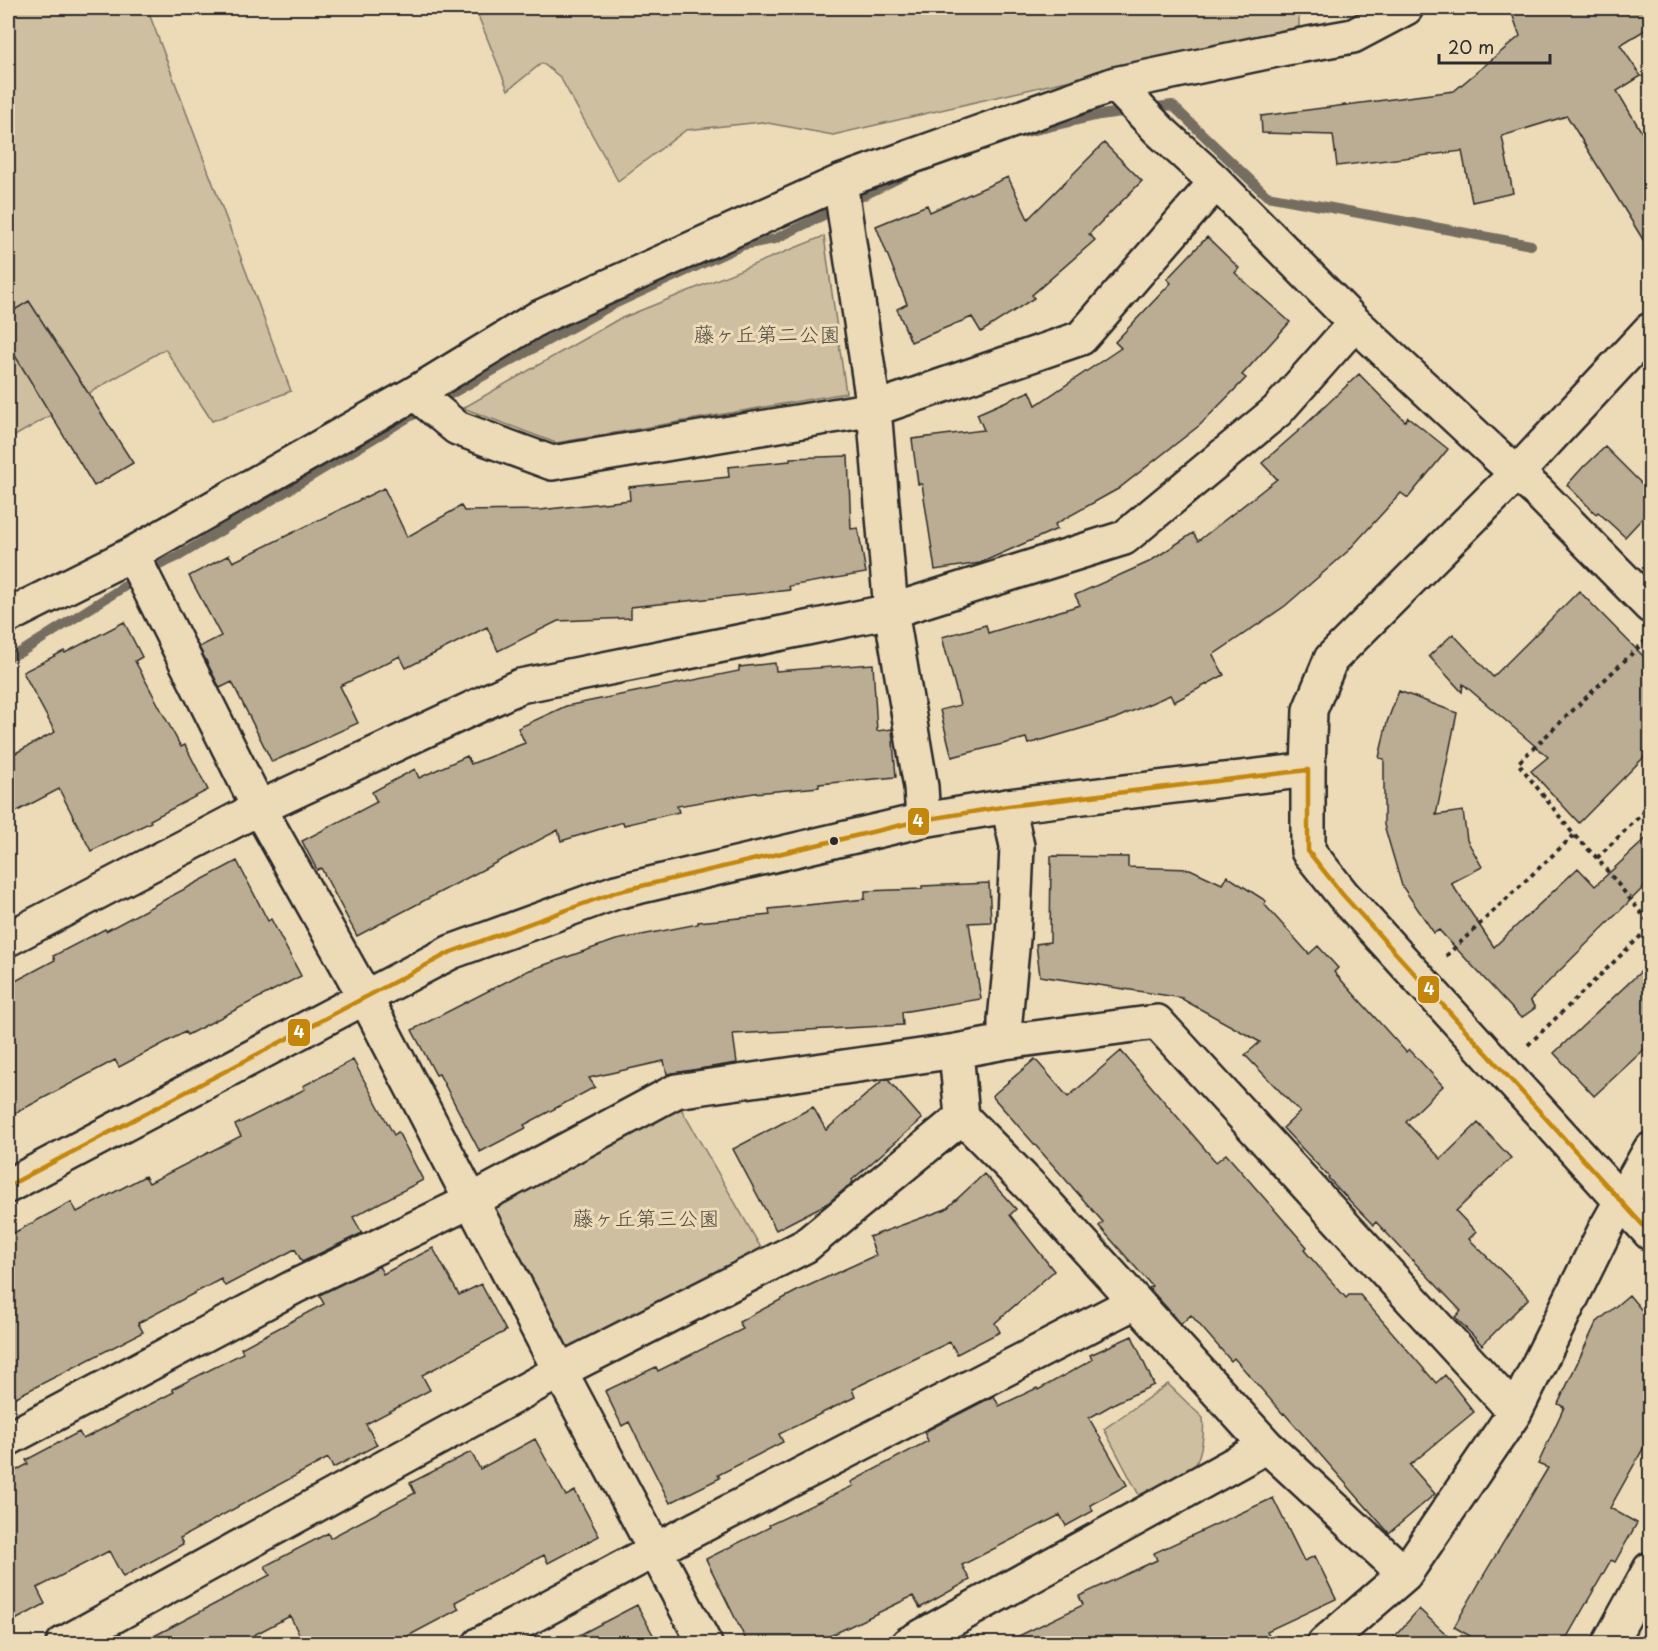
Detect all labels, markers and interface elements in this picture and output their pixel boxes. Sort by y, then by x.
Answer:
scale bar [1439,27,1550,65]
text: 20 m [1448,33,1494,60]
park label: 藤ヶ丘第二公園 [694,317,841,349]
line badge: 4 [907,807,930,836]
text: 4 [913,808,924,832]
unlabelled marker [828,835,840,847]
line badge: 4 [1417,975,1440,1004]
text: 4 [1424,976,1435,1000]
line badge: 4 [287,1018,311,1047]
text: 4 [294,1019,305,1043]
park label: 藤ヶ丘第三公園 [573,1201,720,1233]

